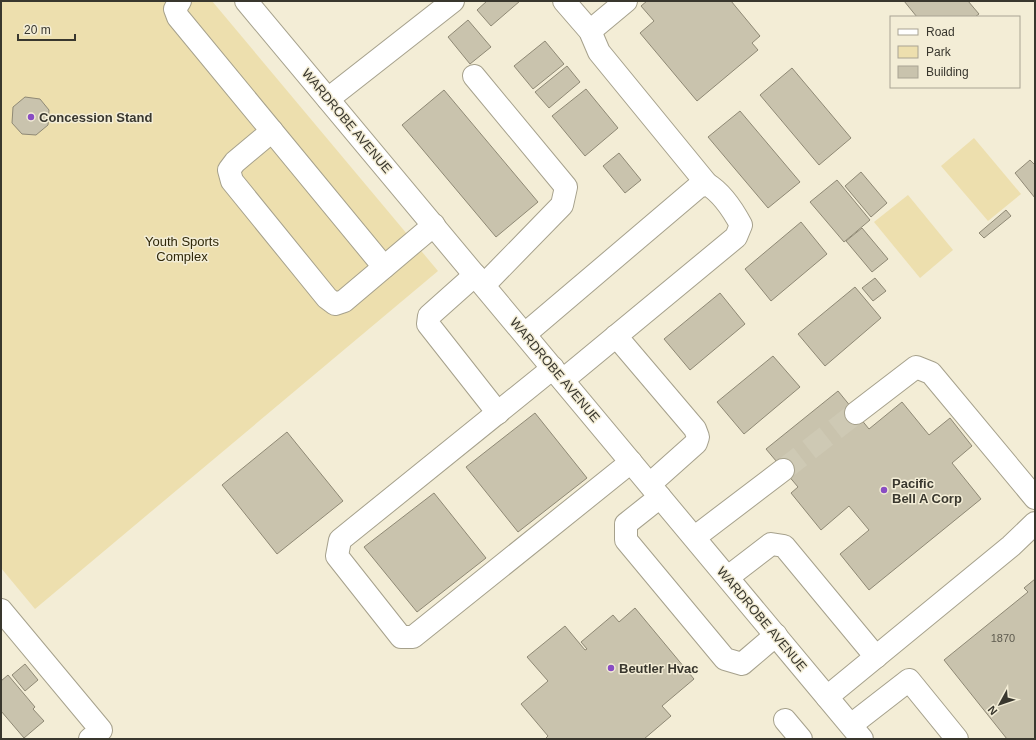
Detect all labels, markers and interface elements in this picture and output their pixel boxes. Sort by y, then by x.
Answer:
scale bar [18,16,75,42]
legend [890,16,1020,88]
text: 20 m [24,23,51,37]
text: Road [926,25,955,39]
text: Park [926,45,952,59]
text: Building [926,65,969,79]
street label: WARDROBE AVENUE [299,66,395,176]
place label: Concession Stand [39,110,152,125]
marker: Concession Stand [26,112,36,122]
park label: Youth Sports Complex [145,234,219,264]
street label: WARDROBE AVENUE [507,315,603,425]
place label: Pacific Bell A Corp [892,476,962,506]
marker: Pacific Bell A Corp [879,485,889,495]
street label: WARDROBE AVENUE [714,564,810,674]
house number: 1870 [991,632,1015,644]
place label: Beutler Hvac [619,661,698,676]
marker: Beutler Hvac [606,663,616,673]
north arrow [980,684,1020,724]
text: N [985,703,999,717]

